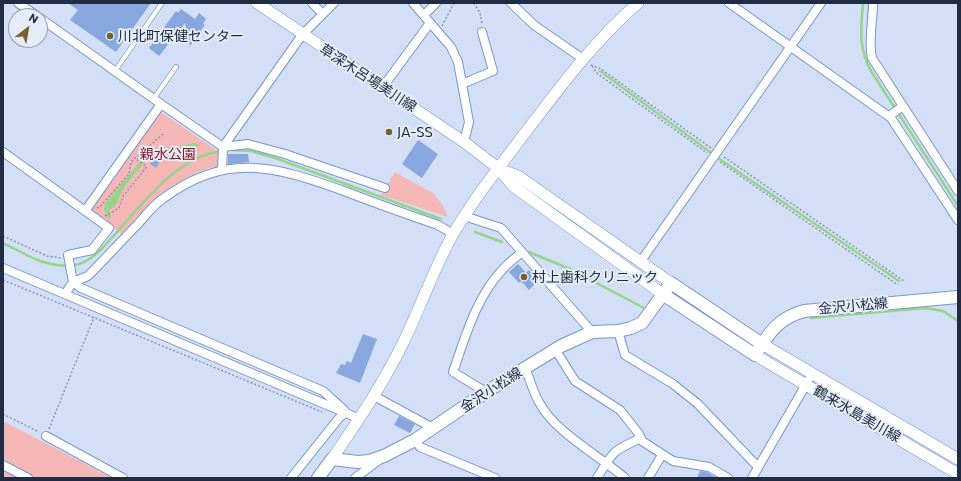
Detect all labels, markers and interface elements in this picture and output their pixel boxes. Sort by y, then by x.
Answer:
north arrow [8,8,48,48]
text: N [27,10,41,26]
place label: 川北町保健センター [118,28,244,44]
marker: 川北町保健センター [105,31,115,41]
street label: 草深木呂場美川線 [316,40,420,116]
place label: JA-SS [397,124,433,140]
marker: JA-SS [384,127,394,137]
park label: 親水公園 [140,146,196,162]
place label: 村上歯科クリニック [532,269,658,285]
marker: 村上歯科クリニック [519,272,529,282]
street label: 金沢小松線 [817,295,889,317]
street label: 金沢小松線 [457,364,525,416]
street label: 鶴来水島美川線 [810,382,904,446]

